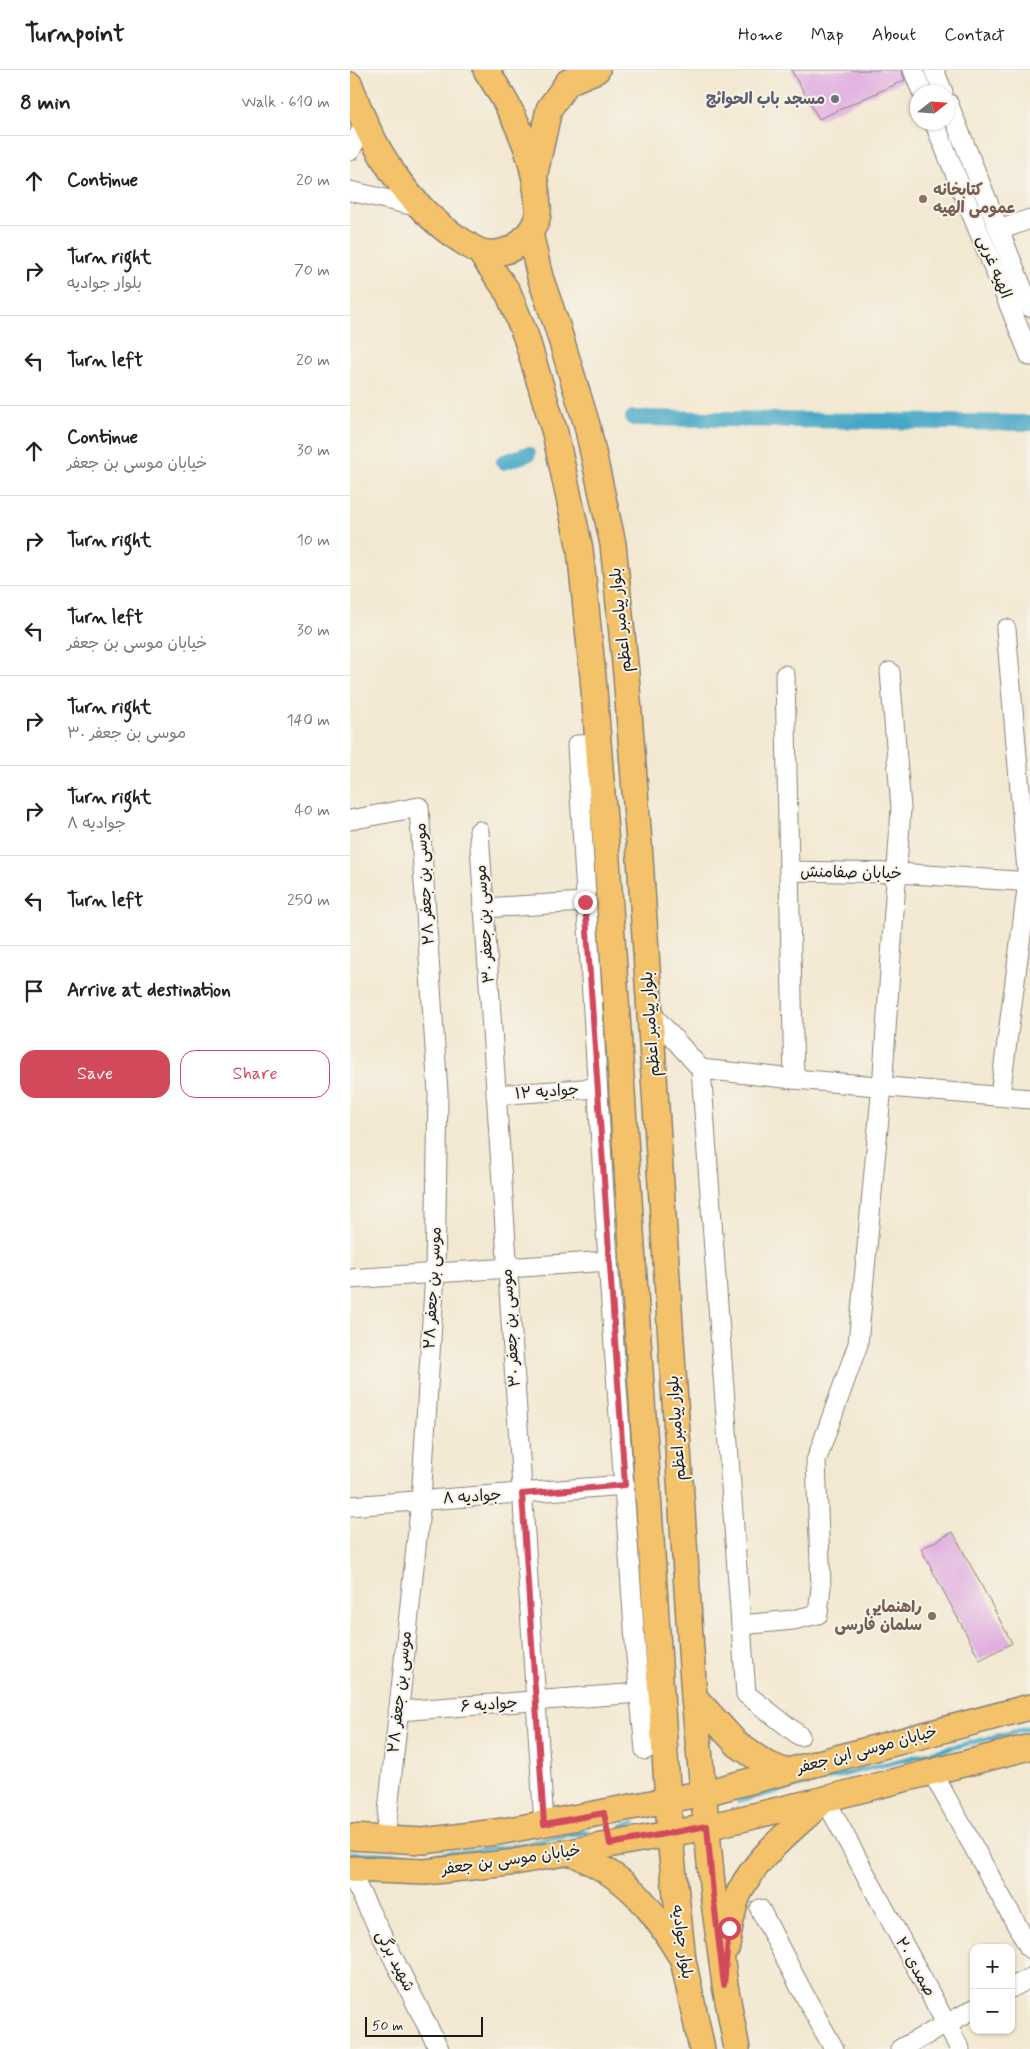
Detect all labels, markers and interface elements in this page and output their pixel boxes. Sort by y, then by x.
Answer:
text: Turnpoint [25,19,125,50]
text: Home [738,23,783,47]
text: Map [811,23,844,47]
text: About [872,23,916,47]
text: Contact [944,23,1005,47]
north arrow [910,85,955,130]
text: 8 min [20,89,71,117]
place label: مسجد باب الحوائج [706,89,825,110]
text: Walk · 610 m [241,92,330,113]
marker: مسجد باب الحوائج [829,93,841,105]
icon: ahead [20,167,48,195]
text: Continue [67,168,138,193]
text: 20 m [296,170,330,191]
place label: کتابخانه عمومی الهیه [933,180,1016,219]
marker: کتابخانه عمومی الهیه [917,193,929,205]
street label: الهیه غربی [972,232,1016,302]
text: Turn right [67,245,151,270]
icon: right [20,257,48,285]
text: 70 m [294,260,330,281]
text: بلوار جوادیه [67,273,142,294]
icon: left [20,347,48,375]
text: Turn left [67,348,143,373]
text: 20 m [296,350,330,371]
text: Continue [67,425,138,450]
icon: ahead [20,437,48,465]
text: 30 m [297,440,330,461]
text: خیابان موسی بن جعفر [67,453,207,474]
icon: right [20,527,48,555]
text: Turn right [67,528,151,553]
text: 10 m [297,530,330,551]
street label: بلوار پیامبر اعظم [605,566,638,673]
text: Turn left [67,605,143,630]
icon: left [20,617,48,645]
text: 30 m [297,620,330,641]
text: خیابان موسی بن جعفر [67,633,207,654]
text: Turn right [67,695,151,720]
icon: right [20,707,48,735]
text: 140 m [286,710,330,731]
text: موسی بن جعفر ۳۰ [67,723,186,744]
text: Turn right [67,785,151,810]
icon: right [20,797,48,825]
text: 40 m [294,800,330,821]
text: جوادیه ۸ [67,813,126,834]
street label: موسی بن جعفر ۲۸ [410,822,440,946]
street label: خیابان صفامنش [800,862,902,884]
street label: موسی بن جعفر ۳۰ [470,864,500,984]
icon: left [20,887,48,915]
text: Turn left [67,888,143,913]
text: 250 m [287,890,330,911]
route end [574,891,597,914]
street label: بلوار پیامبر اعظم [637,971,666,1077]
icon: arrive [20,977,48,1005]
text: Arrive at destination [67,978,231,1003]
button: Save [20,1050,170,1098]
button: Share [180,1050,330,1098]
street label: جوادیه ۱۲ [514,1079,580,1105]
street label: موسی بن جعفر ۲۸ [419,1226,447,1350]
street label: موسی بن جعفر ۳۰ [496,1268,526,1388]
street label: بلوار پیامبر اعظم [663,1375,692,1481]
street label: جوادیه ۸ [442,1484,502,1510]
place label: راهنمایی سلمان فارسی [835,1597,922,1636]
marker: راهنمایی سلمان فارسی [926,1610,938,1622]
street label: موسی بن جعفر ۲۸ [383,1630,417,1754]
street label: جوادیه ۶ [460,1693,518,1717]
street label: خیابان موسی ابن جعفر [793,1721,939,1779]
street label: خیابان موسی بن جعفر [438,1840,582,1880]
street label: بلوار جوادیه [666,1903,698,1981]
route start [718,1917,741,1940]
street label: شهید برگی [371,1927,419,1995]
street label: صمدی ۲۰ [890,1934,940,2000]
map controls [970,1944,1015,2034]
button: + [970,1944,1015,1989]
button: − [970,1989,1015,2034]
scale bar [365,2014,482,2037]
text: 50 m [372,2017,403,2035]

